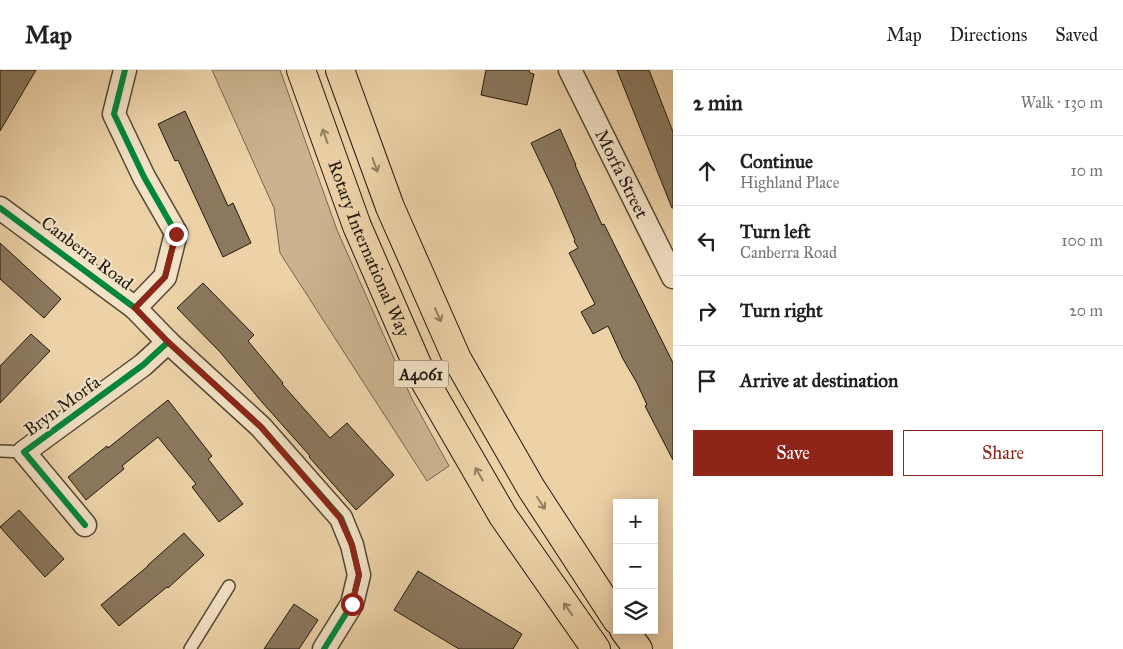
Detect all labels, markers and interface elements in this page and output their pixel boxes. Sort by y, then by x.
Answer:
text: Map [25,20,72,50]
text: Map [886,24,922,46]
text: Directions [950,24,1027,46]
text: Saved [1055,24,1098,46]
text: 2 min [693,90,743,116]
text: Walk · 130 m [1021,93,1103,112]
street label: Morfa Street [590,126,653,223]
one-way arrow [319,128,329,144]
text: Continue [740,150,813,173]
street label: Rotary International Way [323,157,415,341]
one-way arrow [371,157,380,172]
icon: ahead [693,157,721,185]
text: 10 m [1071,161,1103,180]
text: Highland Place [740,173,839,192]
street label: Canberra Road [37,211,137,295]
text: Turn left [740,220,810,243]
route end [165,223,188,246]
icon: left [693,227,721,255]
text: 100 m [1061,231,1103,250]
text: Canberra Road [740,243,837,262]
icon: right [693,297,721,325]
text: Turn right [740,299,823,322]
text: 20 m [1069,301,1103,320]
one-way arrow [433,307,443,322]
road number: A4061 [394,360,448,388]
icon: arrive [693,367,721,395]
text: Arrive at destination [740,369,898,392]
street label: Bryn Morfa [20,371,105,441]
button: Save [693,430,893,476]
button: Share [903,430,1103,476]
one-way arrow [473,467,483,481]
one-way arrow [536,496,546,510]
map controls [613,499,658,634]
button: + [613,499,658,544]
button: − [613,544,658,589]
button: layers [613,589,658,634]
route start [341,593,364,616]
one-way arrow [563,603,573,617]

